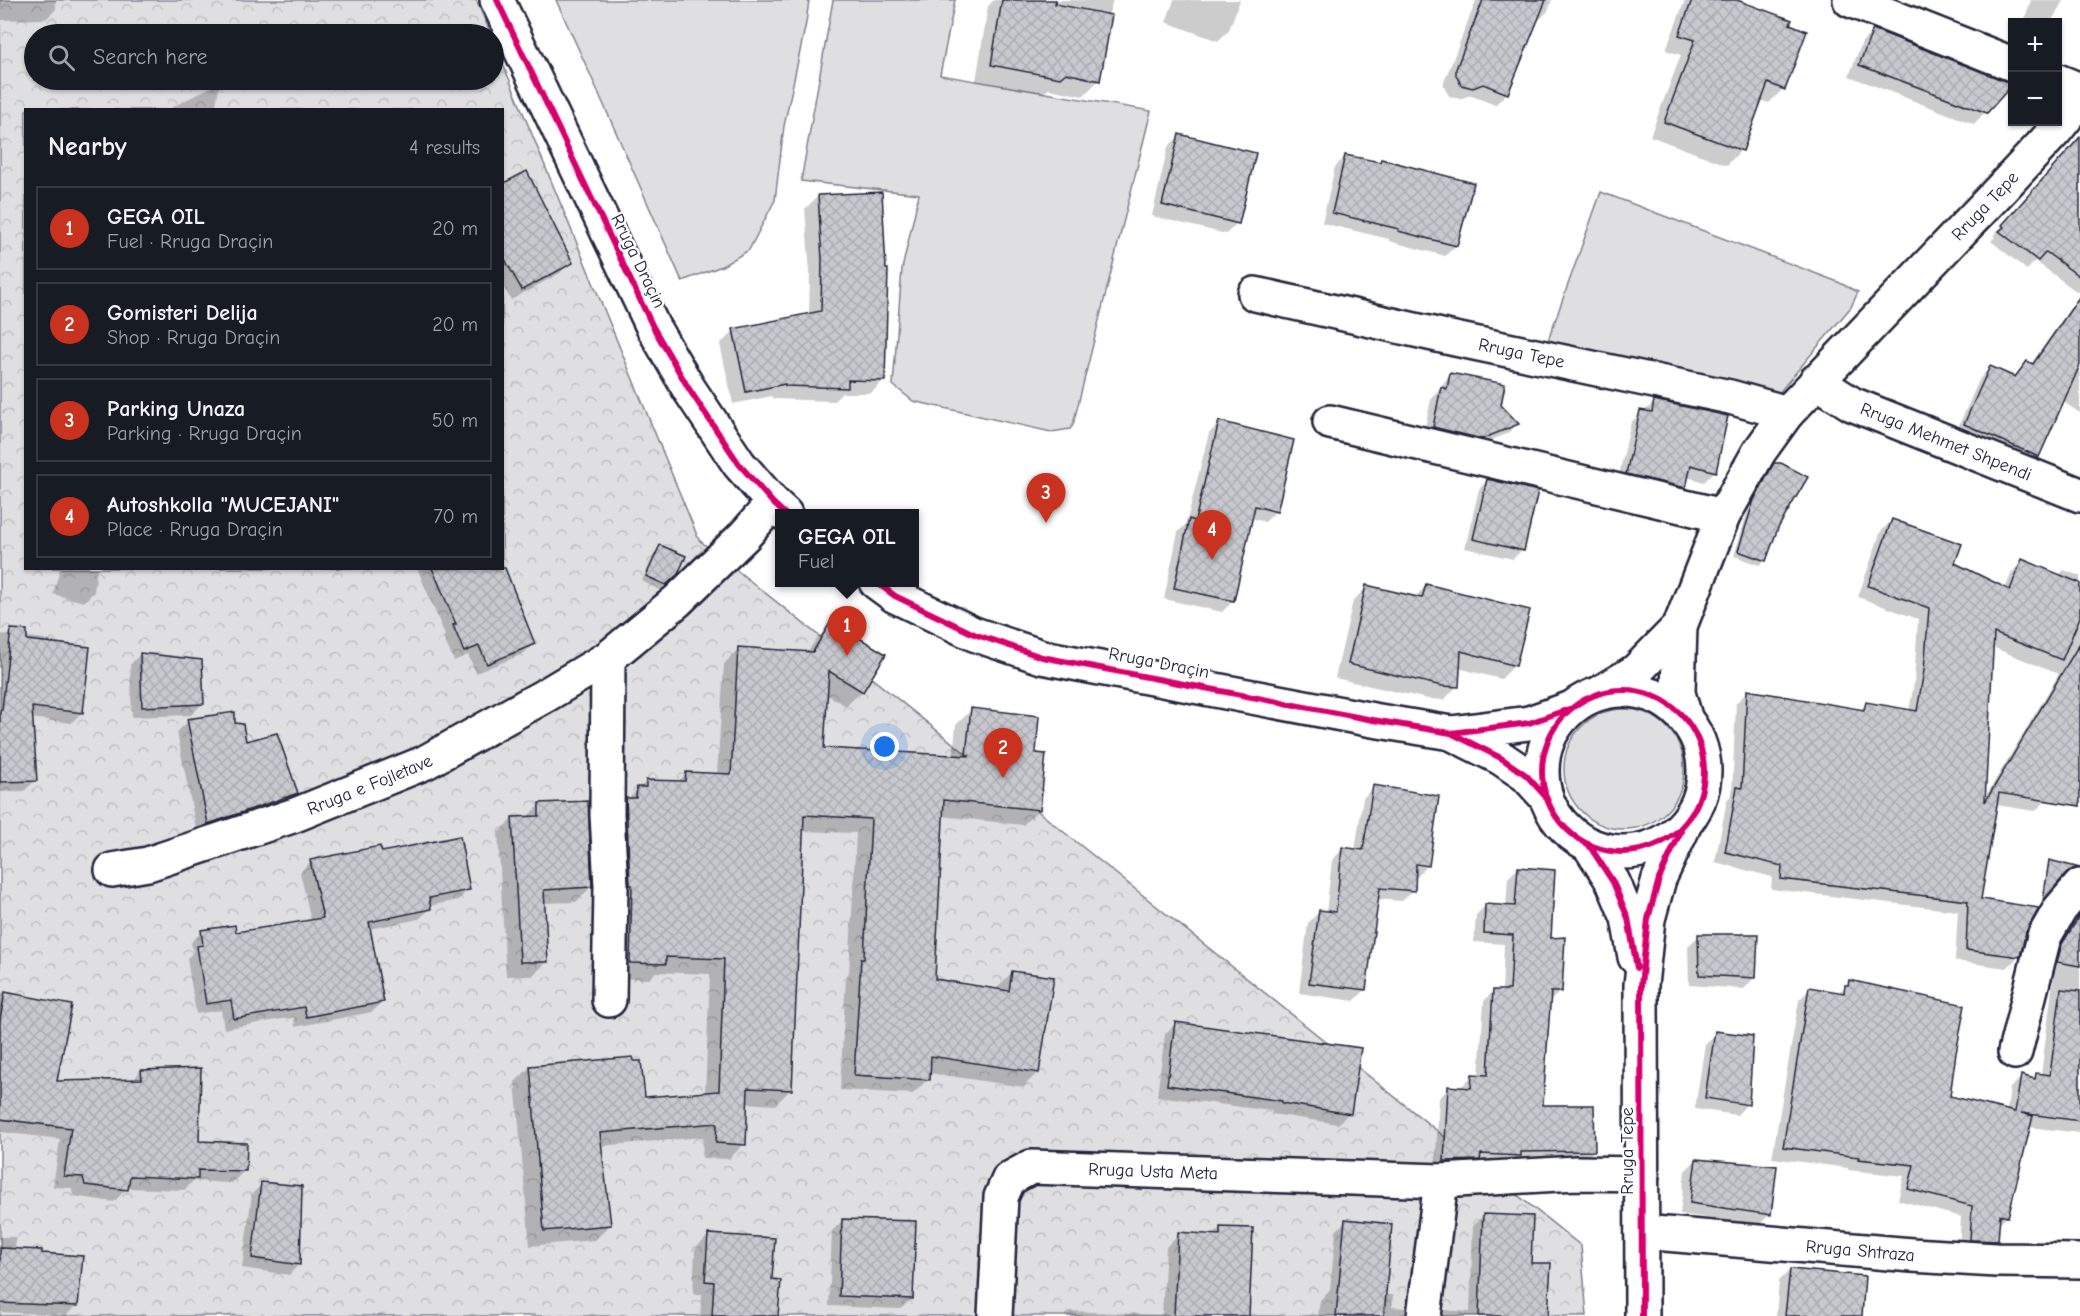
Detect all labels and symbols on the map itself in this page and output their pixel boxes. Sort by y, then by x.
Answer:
street label: Rruga Tepe [1947,167,2023,245]
street label: Rruga Draçin [606,211,670,311]
street label: Rruga Tepe [1477,334,1567,372]
street label: Rruga Mehmet Shpendi [1857,398,2035,485]
pin: 3 [1026,474,1066,523]
pin: 4 [1192,510,1232,560]
pin: 1 [828,606,866,656]
street label: Rruga Draçin [1107,643,1211,683]
pin: 2 [984,728,1022,778]
your location [870,732,899,761]
street label: Rruga e Fojletave [304,750,436,820]
street label: Rruga Tepe [1617,1107,1638,1195]
street label: Rruga Usta Meta [1088,1158,1218,1184]
street label: Rruga Shtraza [1805,1235,1916,1266]

